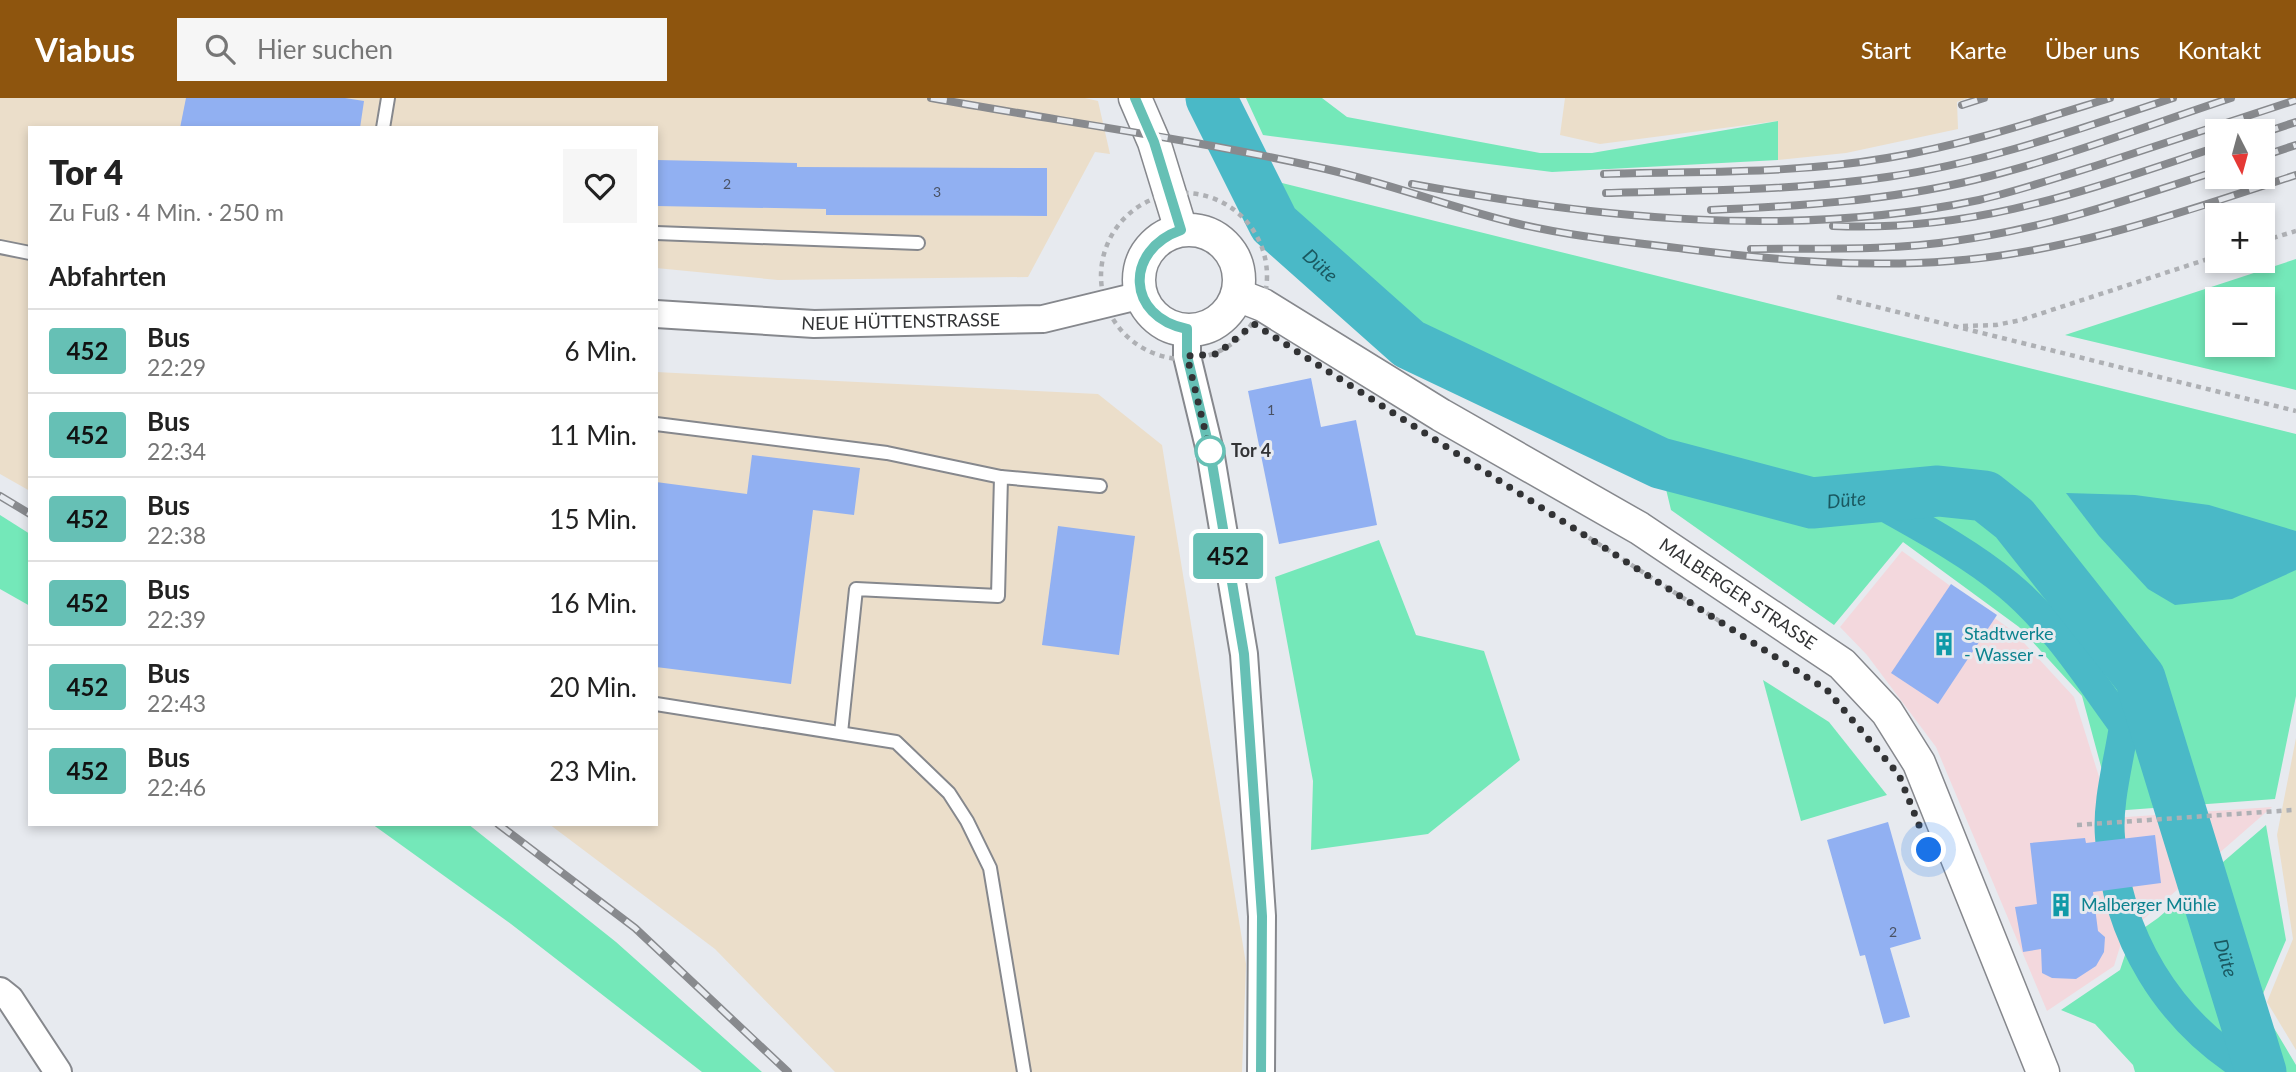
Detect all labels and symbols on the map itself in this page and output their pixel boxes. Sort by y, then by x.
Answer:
north arrow [2205,119,2275,189]
house number: 2 [723,175,731,192]
house number: 3 [933,183,941,200]
water label: Düte [1299,243,1343,286]
street label: NEUE HÜTTENSTRASSE [801,308,1000,334]
house number: 1 [1267,401,1275,418]
marker: Tor 4 [1195,436,1225,466]
place label: Tor 4 [1231,439,1271,461]
water label: Düte [1826,486,1867,513]
line badge: 452 [1188,533,1268,579]
street label: MALBERGER STRASSE [1656,533,1821,654]
place label: Stadtwerke - Wasser - [1964,622,2054,665]
building icon: Stadtwerke - Wasser - [1930,630,1958,658]
your location [1911,832,1946,867]
building icon: Malberger Mühle [2047,891,2075,919]
place label: Malberger Mühle [2081,893,2216,915]
house number: 2 [1889,923,1897,940]
water label: Düte [2210,936,2243,980]

